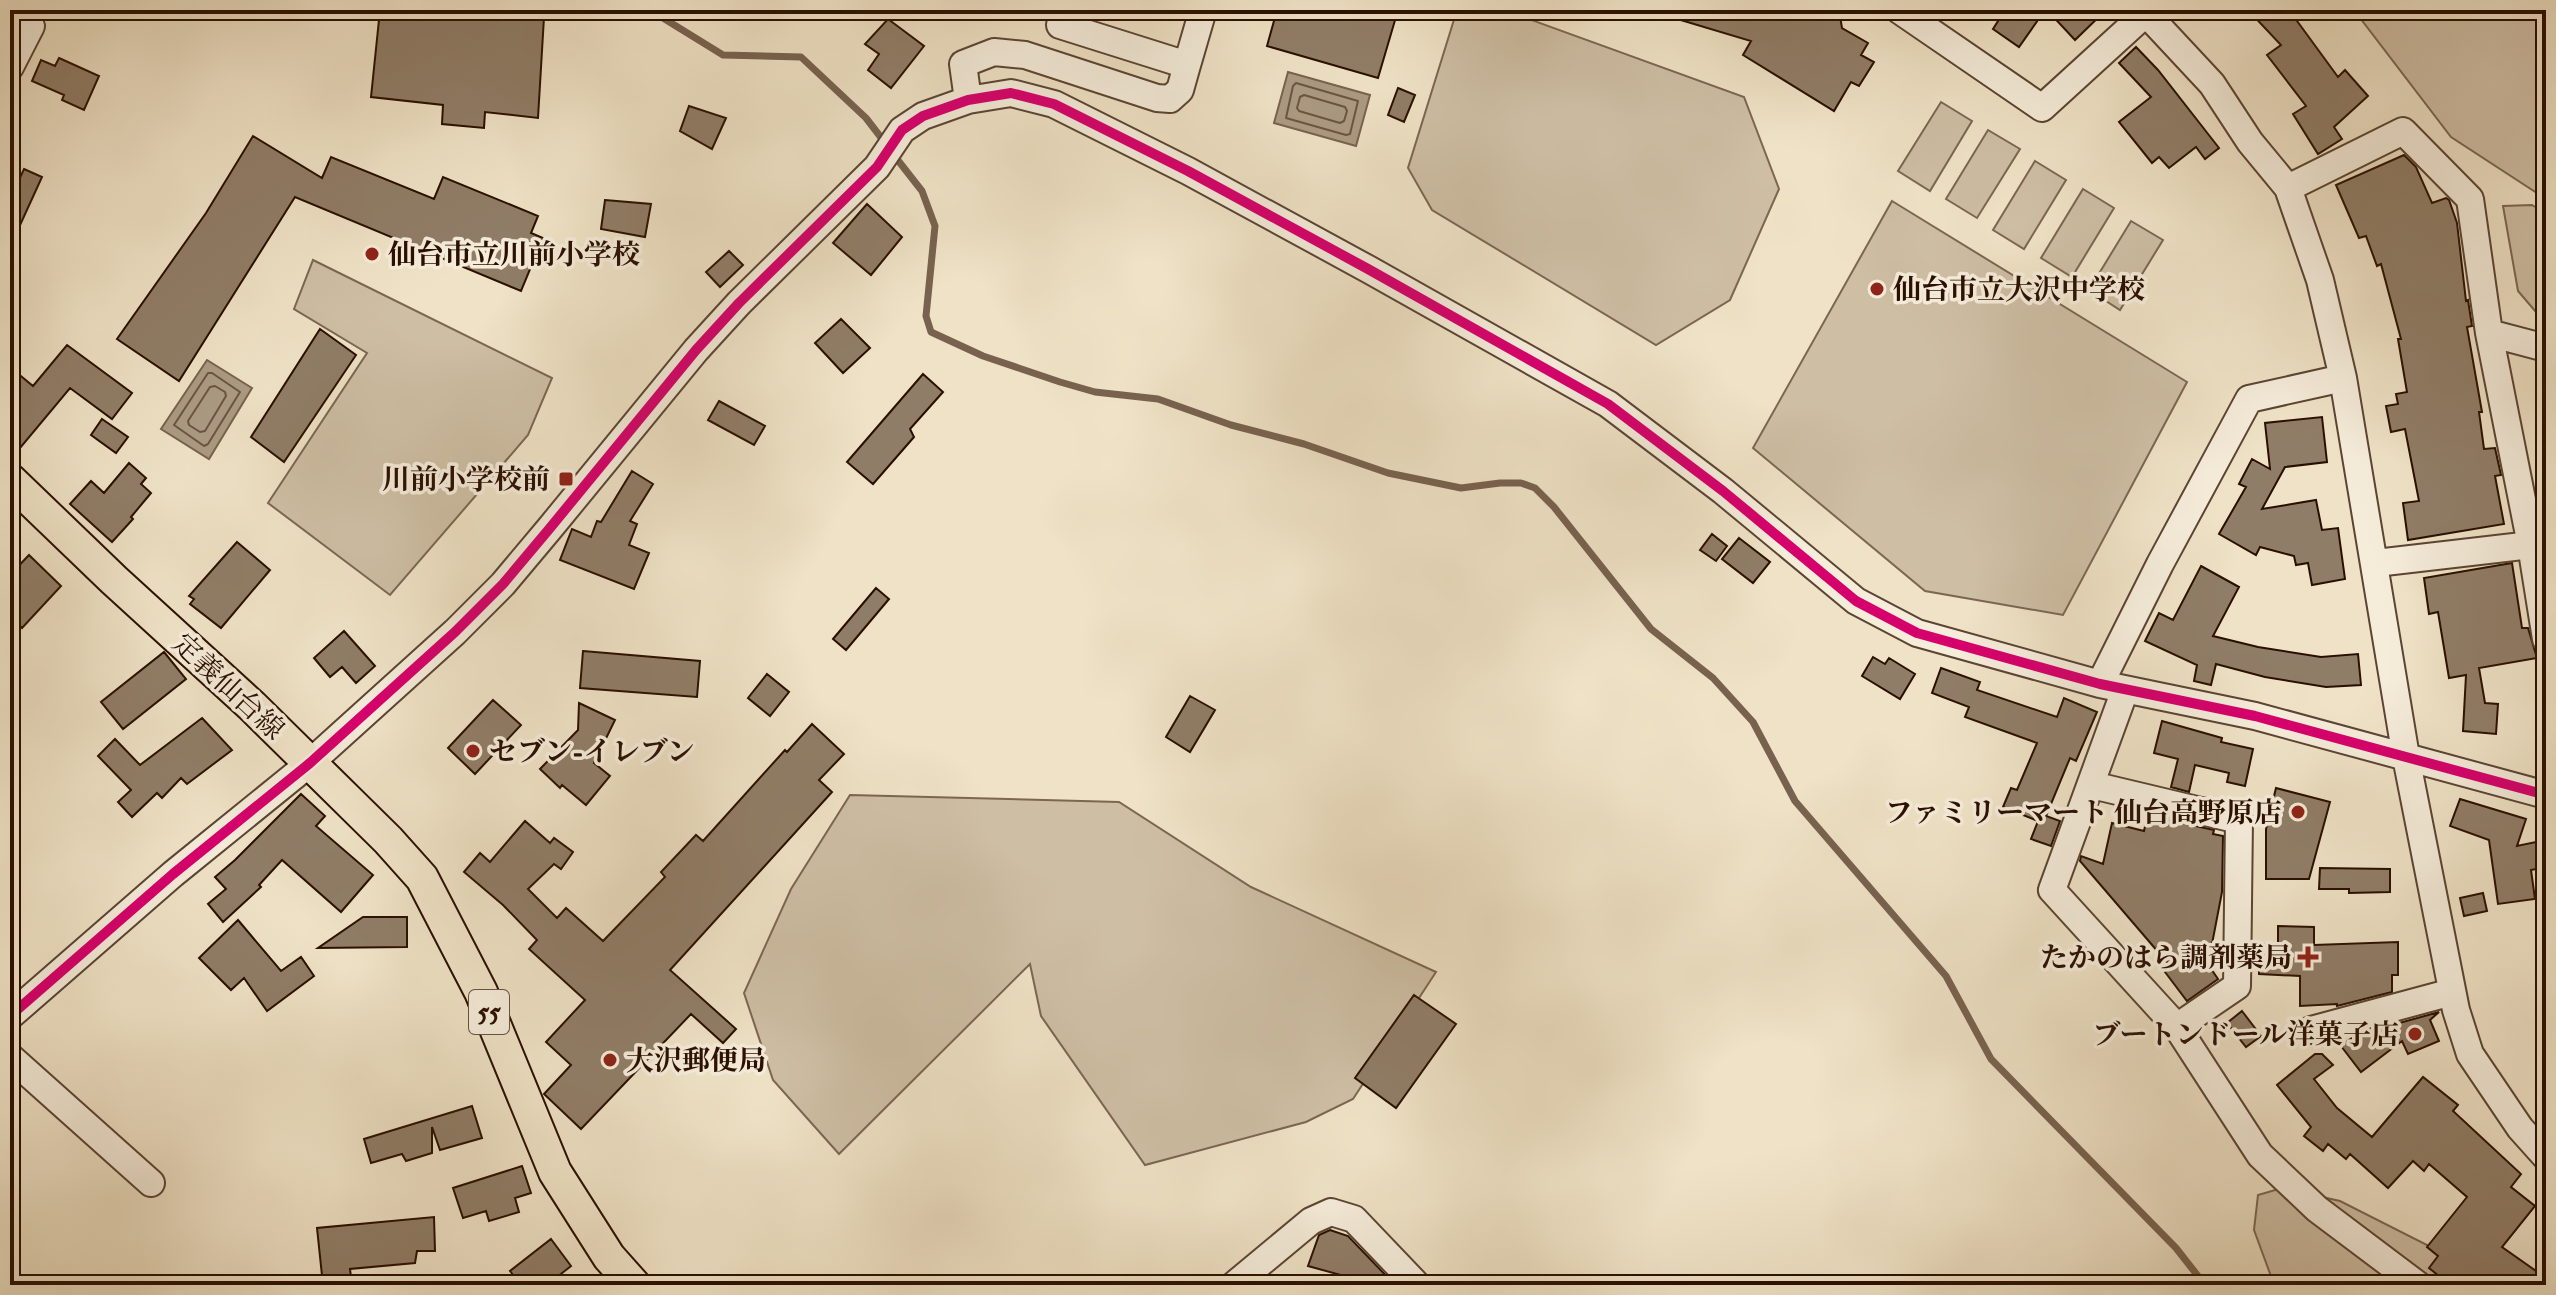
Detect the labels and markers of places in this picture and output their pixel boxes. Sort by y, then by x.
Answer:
place label: 仙台市立川前小学校 [388,238,640,273]
marker: 仙台市立川前小学校 [363,245,381,263]
place label: 仙台市立大沢中学校 [1893,273,2145,308]
marker: 仙台市立大沢中学校 [1868,280,1886,298]
place label: 川前小学校前 [382,463,550,498]
marker: 川前小学校前 [557,470,575,488]
place label: セブン-イレブン [489,735,695,770]
marker: セブン-イレブン [464,742,482,760]
place label: ファミリーマート 仙台高野原店 [1885,796,2282,831]
marker: ファミリーマート 仙台高野原店 [2289,803,2307,821]
place label: たかのはら調剤薬局 [2040,941,2292,976]
marker: たかのはら調剤薬局 [2299,948,2317,966]
place label: ブートンドール洋菓子店 [2092,1018,2399,1053]
marker: ブートンドール洋菓子店 [2406,1025,2424,1043]
place label: 大沢郵便局 [626,1044,766,1079]
marker: 大沢郵便局 [601,1051,619,1069]

